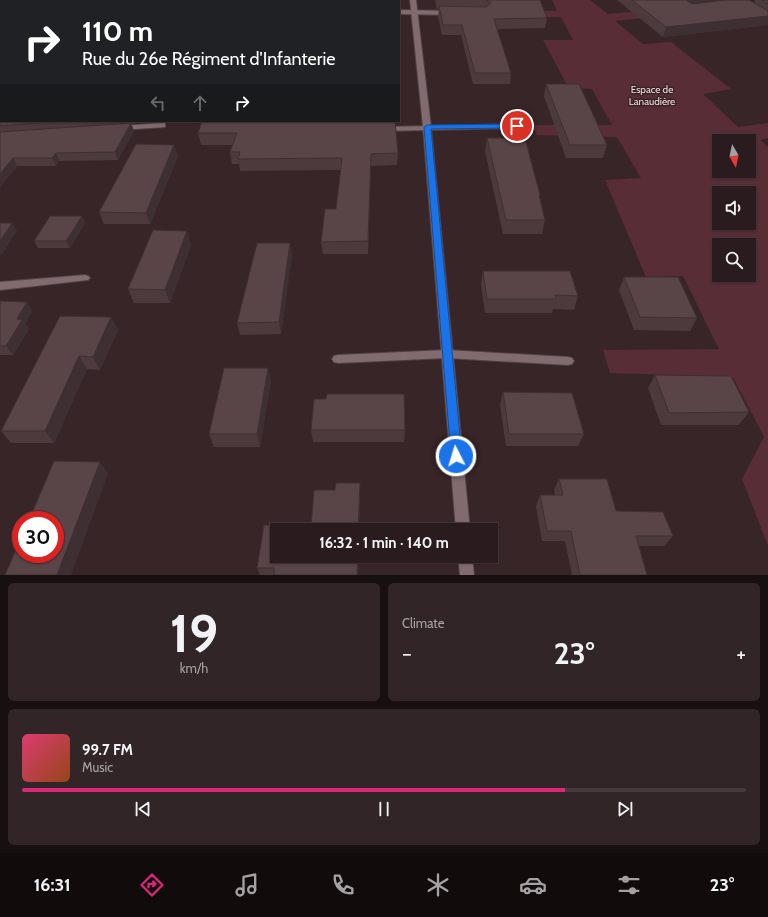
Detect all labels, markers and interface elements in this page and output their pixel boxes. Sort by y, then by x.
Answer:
text: 110 m [82,14,153,48]
icon: right [16,16,68,68]
text: Rue du 26e Régiment d'Infanterie [82,48,335,70]
park label: Espace de Lanaudière [629,83,675,108]
icon: left [147,92,169,114]
icon: ahead [189,92,211,114]
icon: right [231,92,253,114]
pin [500,109,534,143]
icon: arrive [506,115,528,137]
north arrow [712,134,756,178]
map controls [712,134,756,282]
button: sound [712,186,756,230]
button: search [712,238,756,282]
position arrow [435,435,477,477]
speed limit sign: 30 [12,511,64,563]
text: 16:32 · 1 min · 140 m [319,534,449,552]
text: 19 [170,602,218,665]
text: Climate [402,615,444,631]
text: 23° [554,635,594,672]
text: − [402,640,412,667]
text: + [736,640,746,667]
text: km/h [180,660,208,676]
text: 99.7 FM [82,741,133,759]
text: Music [82,759,113,775]
icon: previous [132,798,154,820]
icon: pause [373,798,395,820]
icon: next [614,798,636,820]
icon: directions [138,871,166,899]
icon: music [233,871,261,899]
icon: phone [329,871,357,899]
icon: climate [424,871,452,899]
icon: car [519,871,547,899]
icon: filters [615,871,643,899]
text: 16:31 [34,874,71,896]
text: 23° [710,874,734,896]

